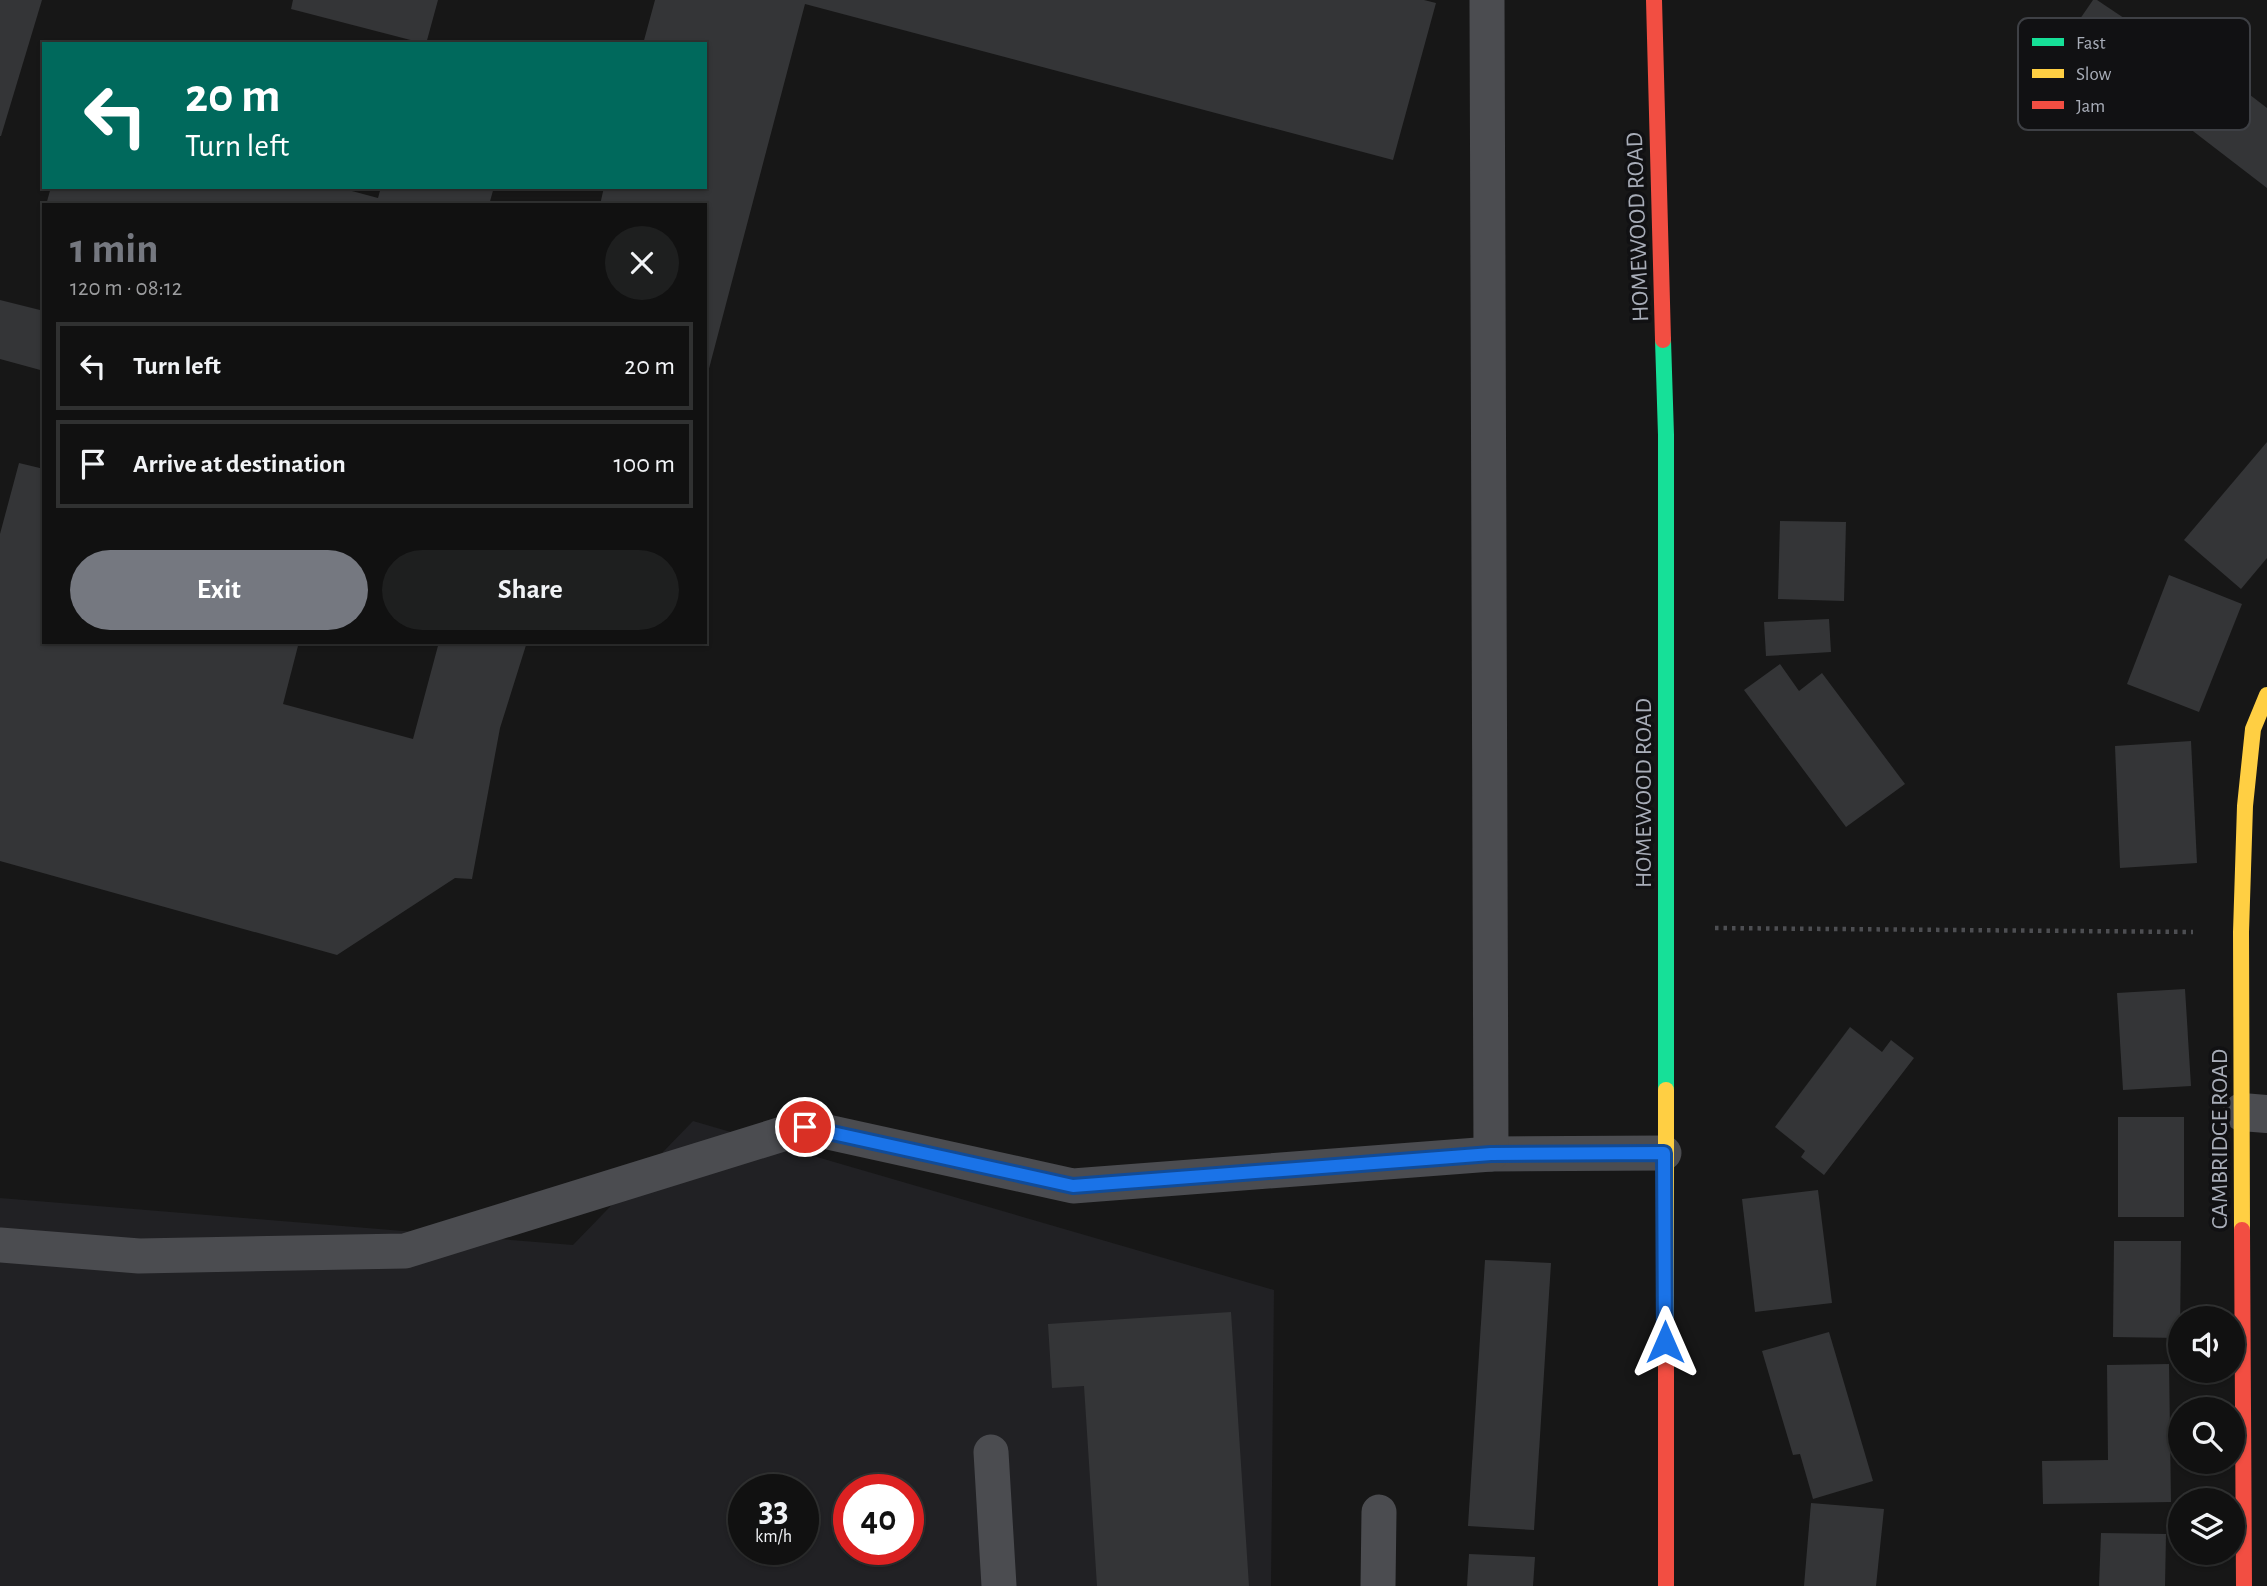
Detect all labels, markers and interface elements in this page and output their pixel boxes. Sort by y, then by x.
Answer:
legend [2018,18,2250,130]
text: Fast [2076,34,2106,53]
text: Slow [2076,65,2112,84]
icon: left [70,70,161,161]
text: 20 m [185,72,281,121]
text: Jam [2076,97,2105,116]
text: Turn left [185,130,289,162]
street label: HOMEWOOD ROAD [1623,132,1653,322]
button: close [605,226,679,300]
text: 1 min [70,228,159,270]
text: 120 m · 08:12 [70,277,182,300]
icon: left [74,347,112,385]
text: Turn left [133,353,221,379]
text: 20 m [624,353,675,379]
icon: arrive [74,445,112,483]
text: Arrive at destination [133,451,346,477]
text: 100 m [614,451,675,477]
button: Exit [70,550,368,630]
button: Share [382,550,679,630]
street label: HOMEWOOD ROAD [1632,698,1656,888]
street label: CAMBRIDGE ROAD [2208,1049,2232,1229]
pin [775,1097,835,1157]
icon: arrive [786,1108,824,1146]
position arrow [1628,1305,1702,1379]
map controls [2168,1306,2245,1565]
button: sound [2168,1306,2245,1383]
button: search [2168,1397,2245,1474]
speed limit sign: 40 [833,1474,924,1565]
button: layers [2168,1488,2245,1565]
text: 33 [758,1493,789,1528]
text: km/h [755,1528,792,1546]

